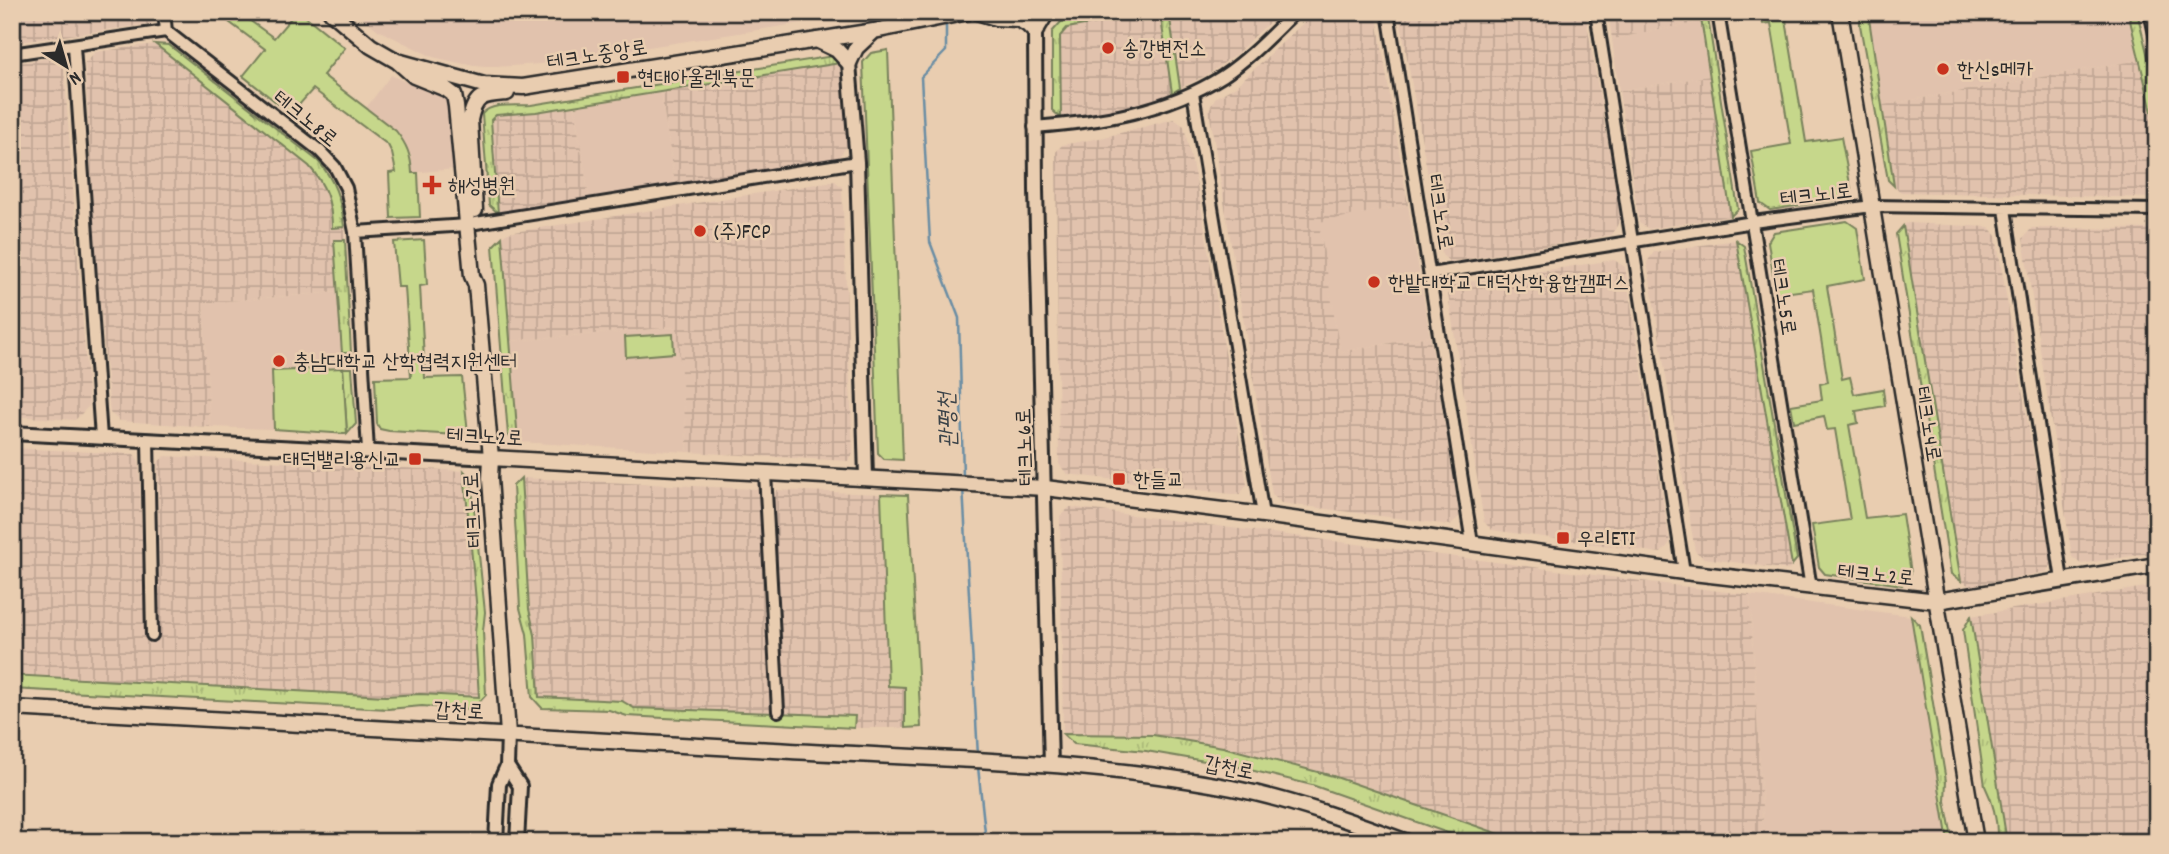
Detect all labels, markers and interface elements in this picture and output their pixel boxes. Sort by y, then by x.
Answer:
north arrow [32,32,102,102]
street label: 테크노중앙로 [545,34,650,80]
place label: 송강변전소 [1122,36,1207,66]
marker: 송강변전소 [1100,40,1116,56]
place label: 한신s메카 [1957,57,2034,87]
marker: 한신s메카 [1935,61,1951,77]
text: N [62,63,86,90]
place label: 현대아울렛북문 [637,65,755,95]
marker: 현대아울렛북문 [615,69,631,85]
street label: 테크노8로 [265,85,343,156]
street label: 테크노2로 [1417,172,1459,253]
place label: 해성병원 [448,173,516,203]
marker: 해성병원 [422,175,442,195]
street label: 테크노1로 [1779,178,1854,216]
place label: (주)FCP [714,219,771,249]
marker: (주)FCP [692,223,708,239]
street label: 테크노5로 [1760,257,1802,338]
place label: 한밭대학교 대덕산학융합캠퍼스 [1388,270,1629,300]
marker: 한밭대학교 대덕산학융합캠퍼스 [1366,274,1382,290]
place label: 충남대학교 산학협력지원센터 [293,349,518,379]
marker: 충남대학교 산학협력지원센터 [271,353,287,369]
street label: 테크노4로 [1905,384,1947,465]
water label: 관평천 [932,389,967,448]
street label: 테크노6로 [1011,407,1043,486]
street label: 테크노2로 [446,422,524,456]
place label: 대덕밸리용신교 [283,447,401,477]
marker: 대덕밸리용신교 [407,451,423,467]
place label: 한들교 [1133,467,1184,497]
street label: 테크노7로 [458,471,492,548]
marker: 한들교 [1111,471,1127,487]
place label: 우리ETI [1577,526,1636,556]
marker: 우리ETI [1555,530,1571,546]
street label: 테크노2로 [1836,558,1915,596]
street label: 갑천로 [433,697,485,729]
street label: 갑천로 [1201,750,1256,790]

